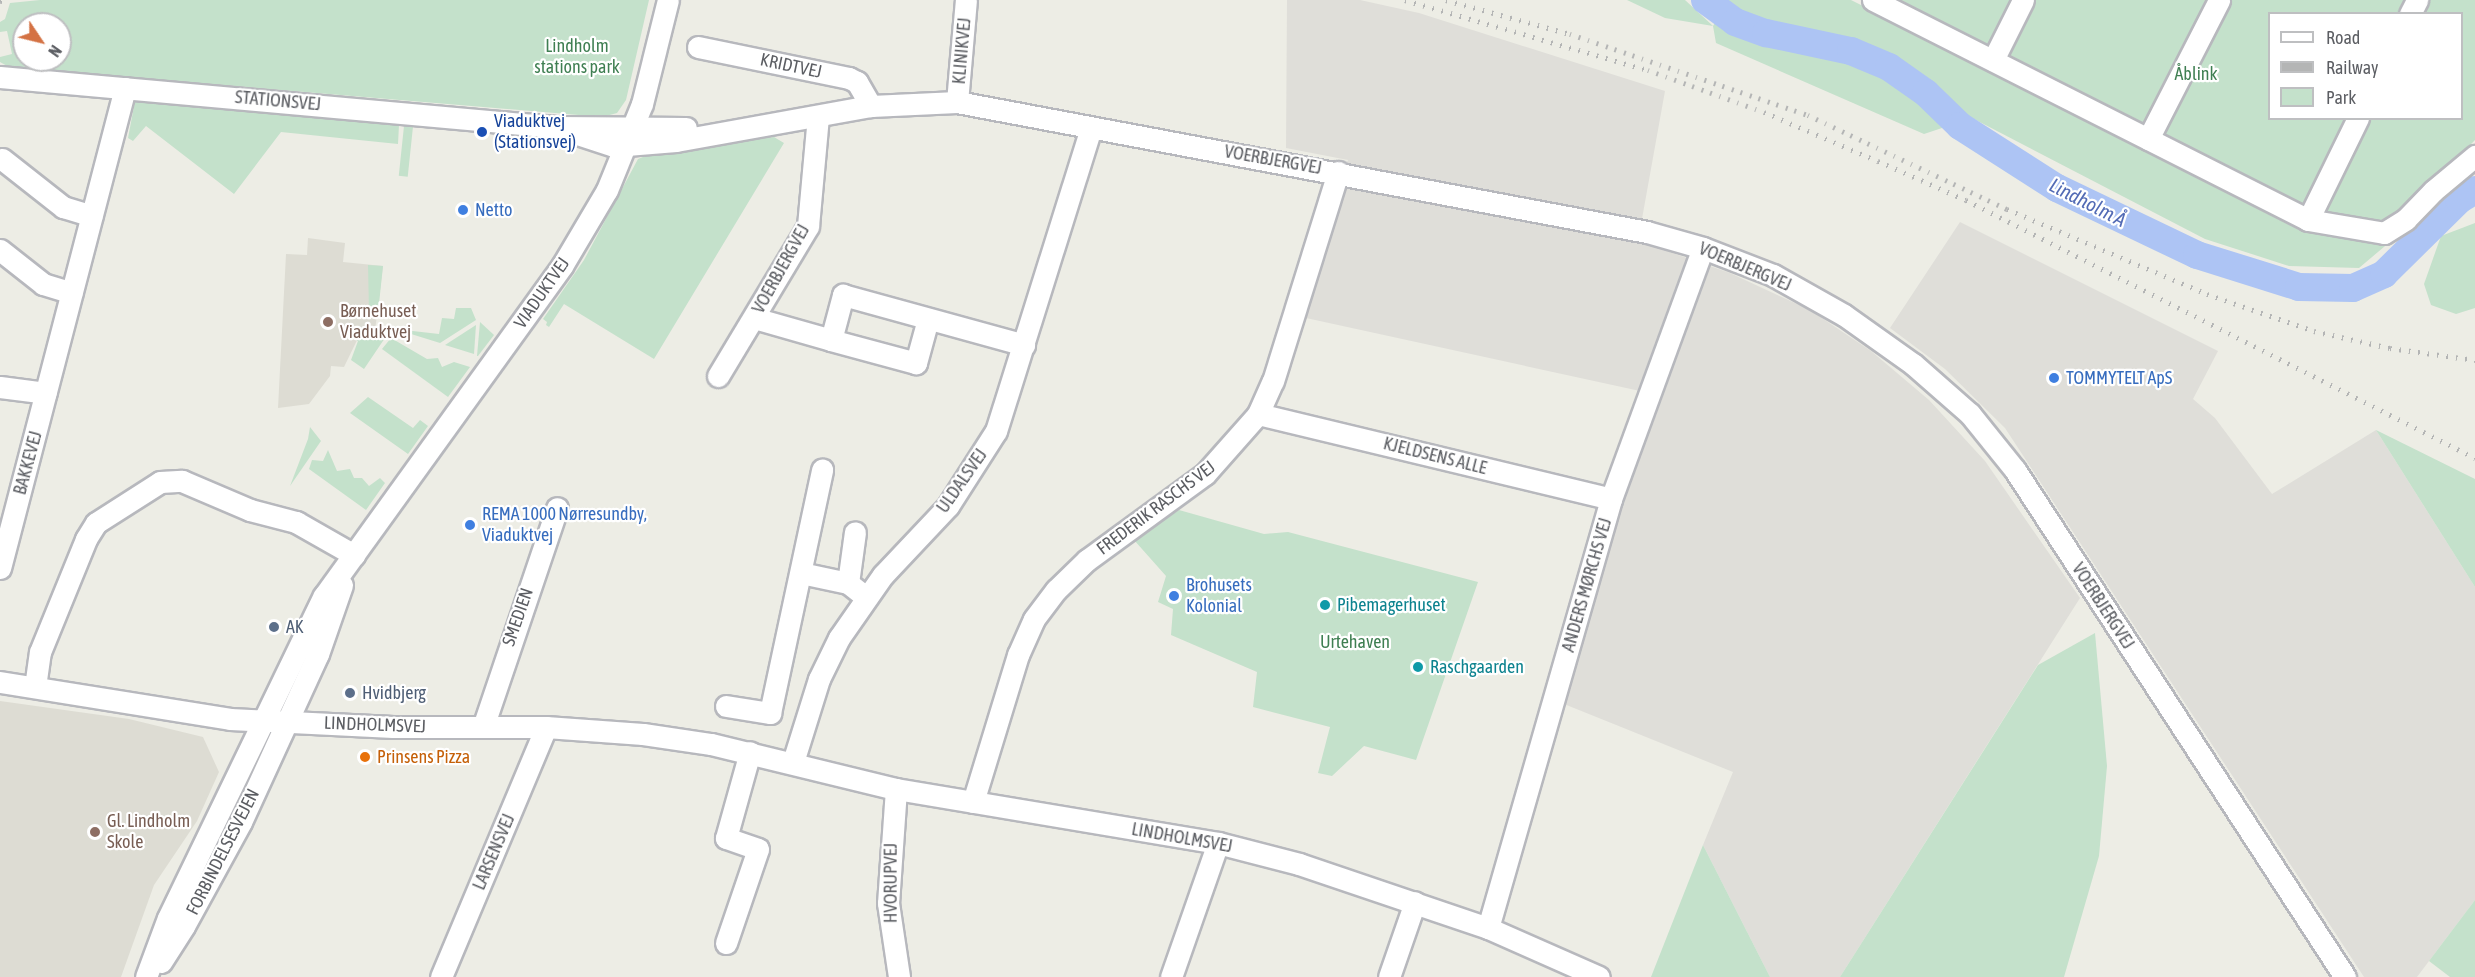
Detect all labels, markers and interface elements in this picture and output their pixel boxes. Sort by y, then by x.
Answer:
north arrow [12,12,72,72]
legend [2268,12,2463,120]
street label: KLINIKVEJ [948,17,976,85]
text: Road [2326,27,2360,48]
park label: Lindholm stations park [534,36,620,78]
text: N [45,42,65,60]
street label: KRIDTVEJ [758,49,824,83]
text: Railway [2326,57,2378,78]
park label: Åblink [2175,63,2217,85]
street label: STATIONSVEJ [234,86,322,116]
text: Park [2326,87,2356,108]
place label: Viaduktvej (Stationsvej) [494,111,576,154]
marker: Viaduktvej (Stationsvej) [475,125,489,139]
street label: VOERBJERGVEJ [1223,141,1323,179]
water label: Lindholm Å [2046,172,2130,232]
place label: Netto [475,199,512,221]
marker: Netto [456,203,470,217]
street label: VOERBJERGVEJ [748,221,814,317]
street label: VOERBJERGVEJ [1695,238,1795,296]
street label: VIADUKTVEJ [510,253,574,333]
place label: Børnehuset Viaduktvej [340,301,416,344]
marker: Børnehuset Viaduktvej [321,315,335,329]
place label: TOMMYTELT ApS [2066,367,2172,389]
marker: TOMMYTELT ApS [2047,371,2061,385]
street label: BAKKEVEJ [9,429,47,497]
street label: KJELDSENS ALLE [1381,433,1489,479]
street label: ULDALSVEJ [932,445,992,517]
street label: FREDERIK RASCHS VEJ [1092,456,1220,560]
place label: REMA 1000 Nørresundby, Viaduktvej [482,504,647,546]
street label: ANDERS MØRCHS VEJ [1558,515,1616,655]
marker: REMA 1000 Nørresundby, Viaduktvej [463,518,477,532]
street label: VOERBJERGVEJ [2067,559,2139,653]
place label: Brohusets Kolonial [1186,575,1252,618]
street label: SMEDIEN [498,585,538,649]
marker: Brohusets Kolonial [1167,589,1181,603]
place label: Pibemagerhuset [1337,594,1446,616]
marker: Pibemagerhuset [1318,598,1332,612]
place label: AK [286,616,304,638]
marker: AK [267,620,281,634]
park label: Urtehaven [1320,631,1390,653]
place label: Raschgaarden [1430,656,1524,678]
marker: Raschgaarden [1411,660,1425,674]
place label: Hvidbjerg [362,682,426,704]
marker: Hvidbjerg [343,686,357,700]
street label: LINDHOLMSVEJ [324,712,426,738]
place label: Prinsens Pizza [377,746,470,768]
marker: Prinsens Pizza [358,750,372,764]
street label: FORBINDELSESVEJEN [182,785,264,919]
place label: Gl. Lindholm Skole [107,811,190,854]
street label: LARSENSVEJ [468,811,520,893]
street label: LINDHOLMSVEJ [1130,819,1234,857]
marker: Gl. Lindholm Skole [88,825,102,839]
street label: HVORUPVEJ [880,843,902,923]

